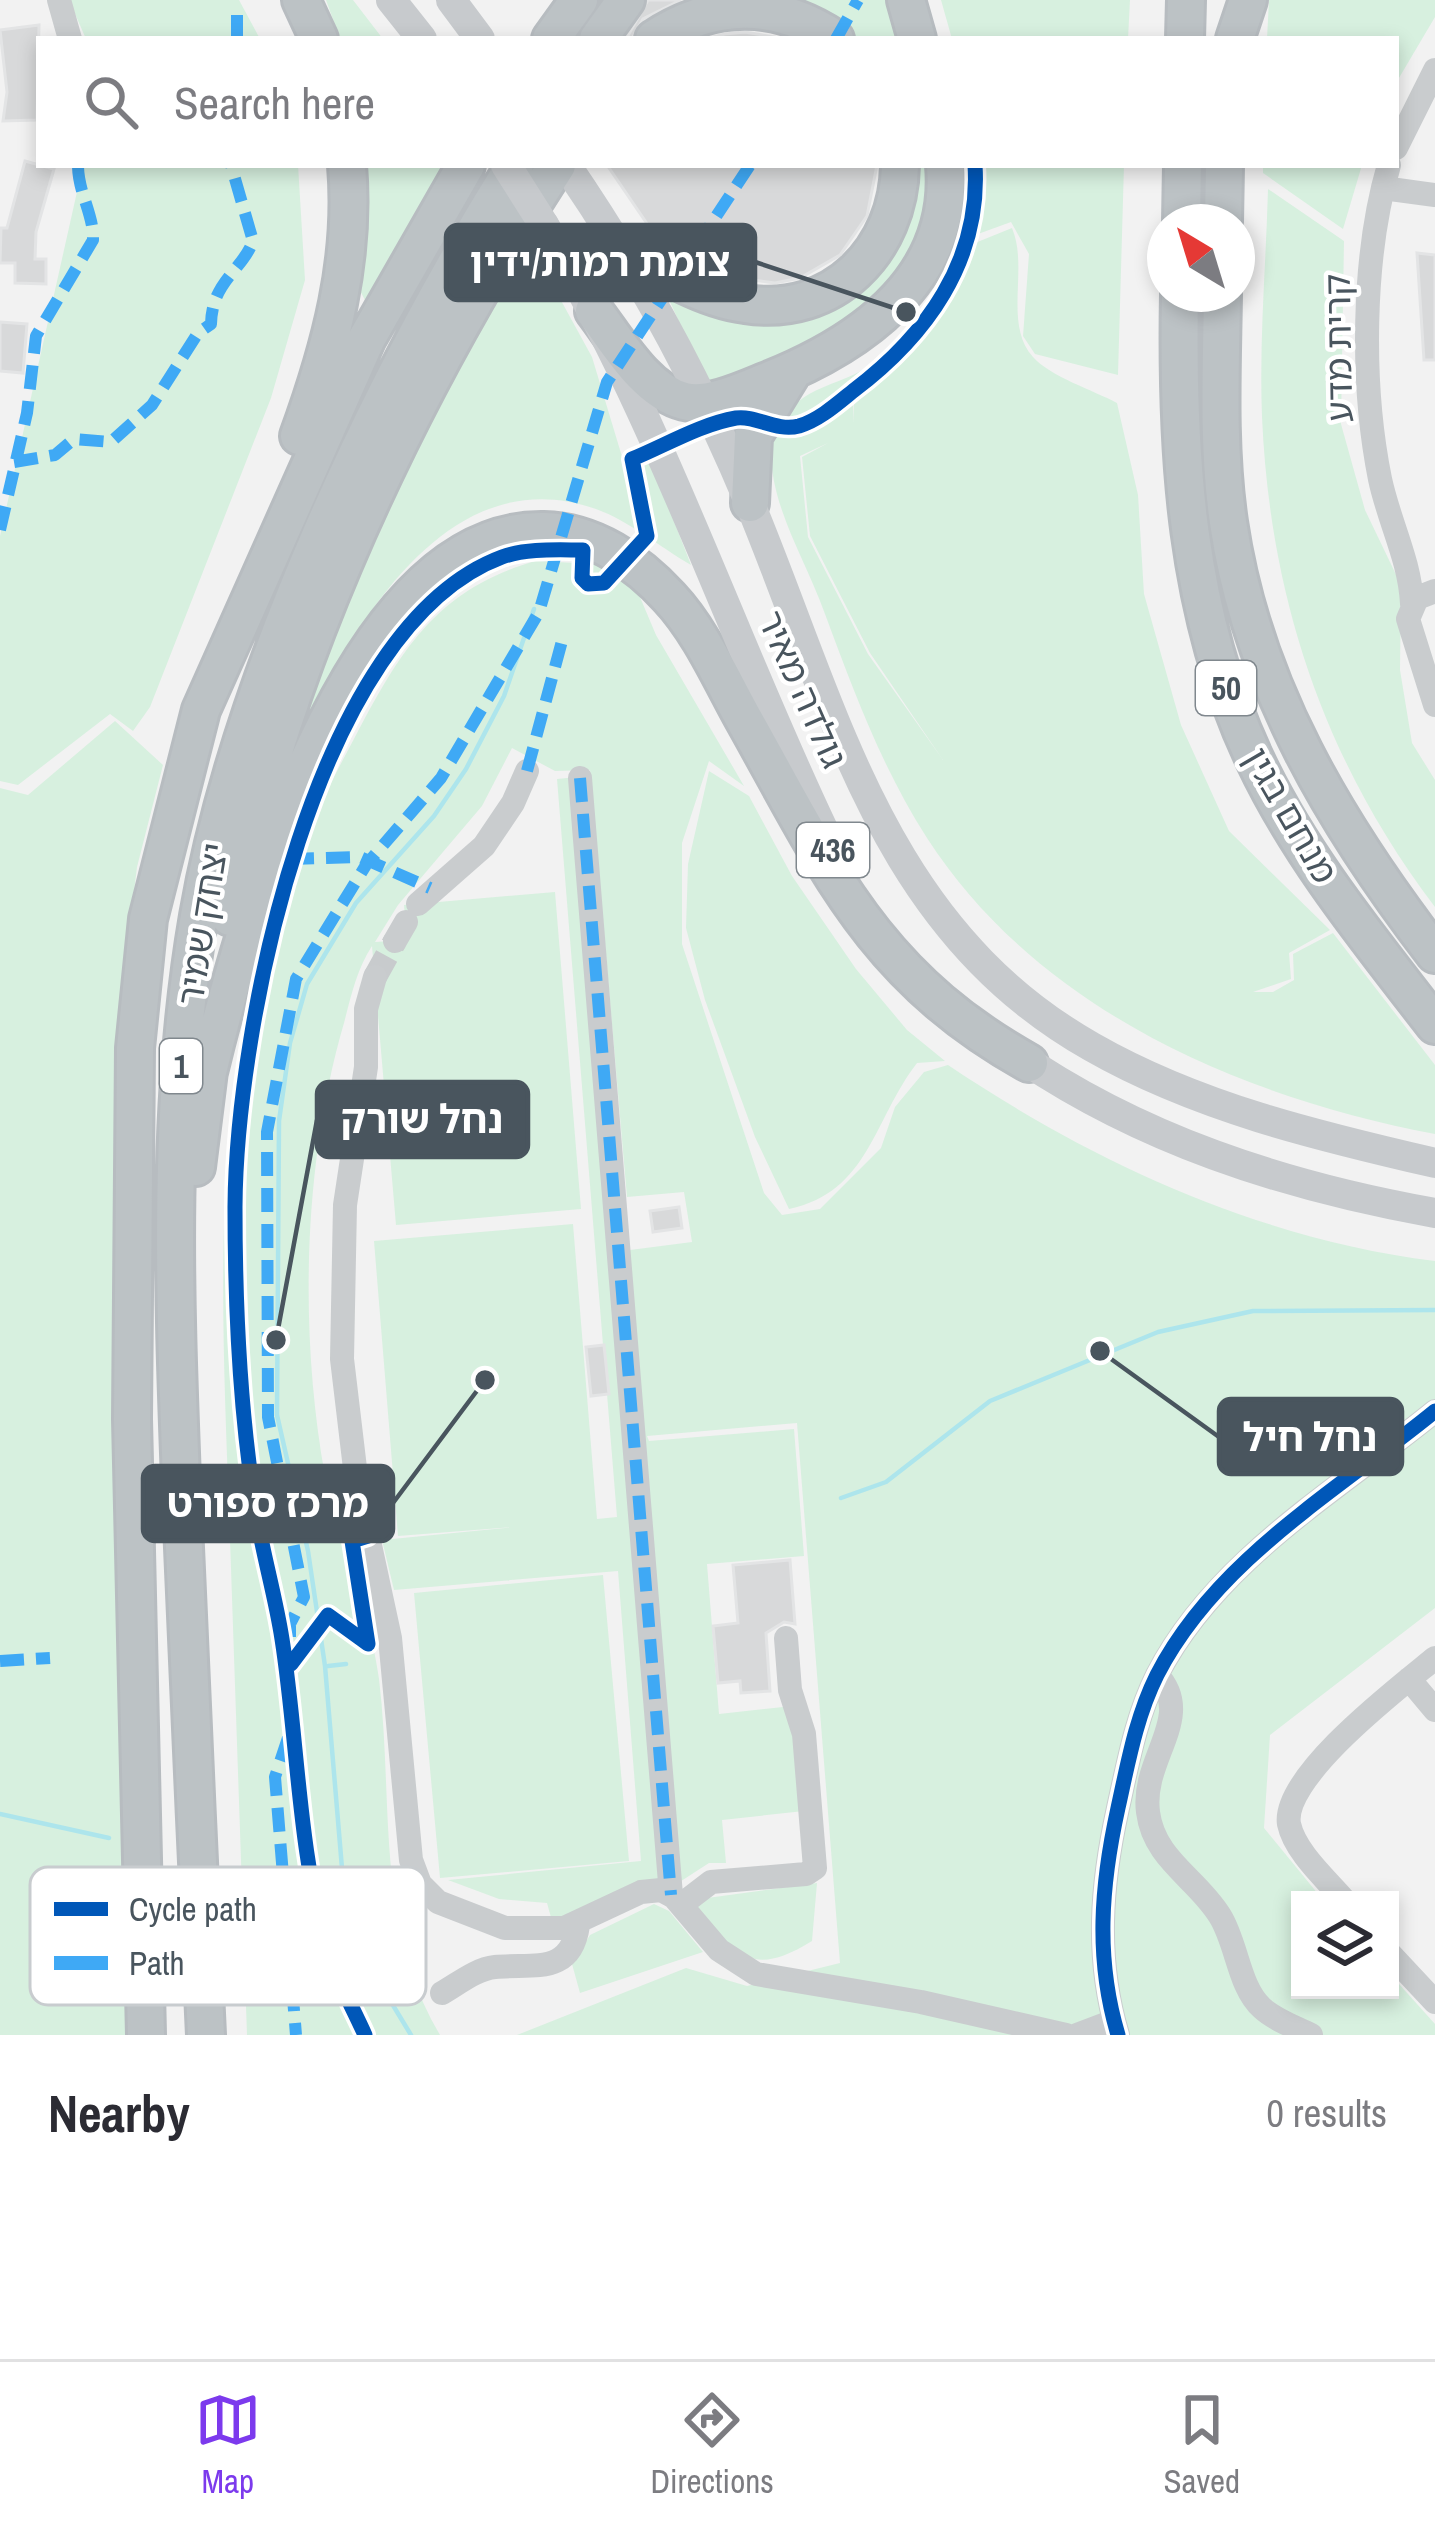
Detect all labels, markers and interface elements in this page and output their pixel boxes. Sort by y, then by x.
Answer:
search box [36,36,1399,168]
icon: search [78,69,144,135]
text: Search here [174,72,375,133]
north arrow [1147,204,1255,312]
callout: צומת רמות/ידין [446,225,755,300]
text: צומת רמות/ידין [470,236,730,288]
street label: קרית מדע [1313,273,1363,423]
street label: גולדה מאיר [747,603,859,775]
road number: 50 [1196,661,1256,715]
street label: מנחם בגין [1233,738,1349,892]
road number: 436 [797,823,869,877]
street label: יצחק שמיר [165,839,239,1009]
road number: 1 [160,1039,202,1093]
callout: נחל שורק [317,1082,528,1157]
text: נחל שורק [341,1093,503,1145]
callout: נחל חיל [1219,1399,1402,1474]
text: נחל חיל [1243,1411,1377,1463]
callout: מרכז ספורט [143,1466,393,1541]
text: מרכז ספורט [167,1477,369,1529]
legend [30,1867,426,2005]
text: Cycle path [129,1887,257,1931]
map controls [1291,1891,1399,1999]
button: layers [1291,1891,1399,1999]
text: Path [129,1941,185,1985]
text: Nearby [48,2079,190,2148]
text: 0 results [1266,2087,1387,2139]
tab: Map [195,2387,261,2503]
tab: Directions [650,2387,774,2503]
tab: Saved [1163,2387,1240,2503]

